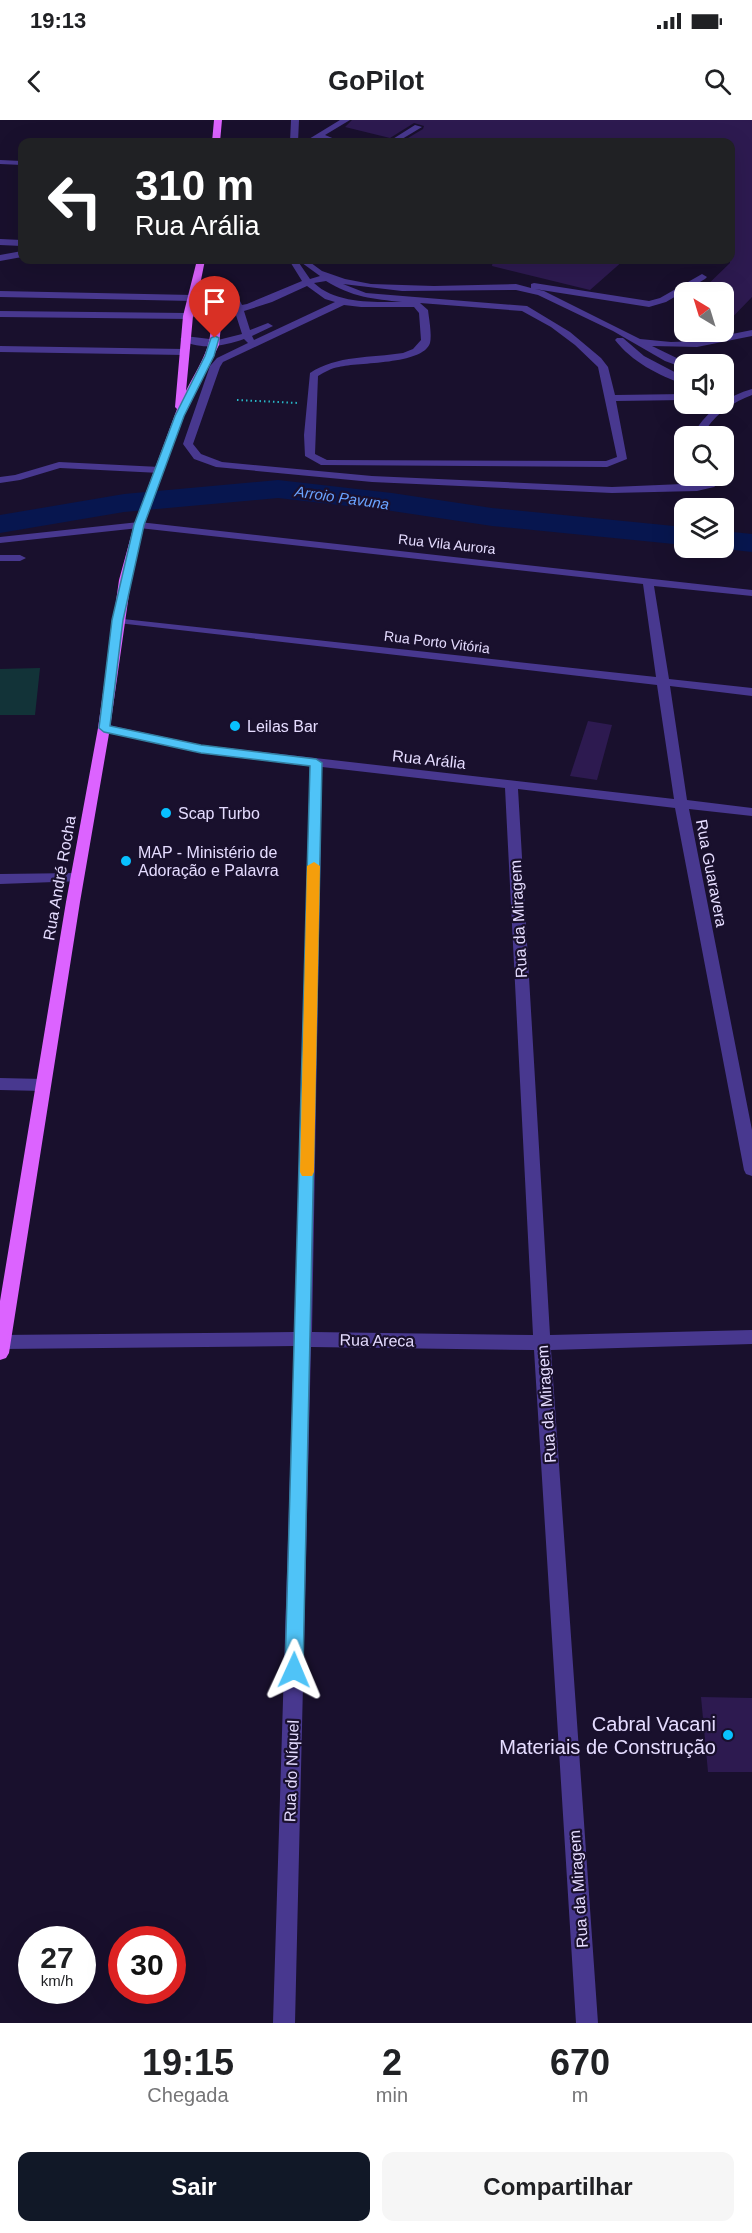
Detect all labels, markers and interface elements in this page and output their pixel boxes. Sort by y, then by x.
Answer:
text: 19:13 [30,8,86,33]
icon: back [18,65,51,98]
icon: search [701,65,734,98]
text: GoPilot [328,66,424,96]
icon: left [36,162,114,240]
text: 310 m [135,162,254,209]
text: Rua Arália [135,211,260,241]
pin [189,276,240,338]
north arrow [674,282,734,342]
map controls [674,282,734,558]
icon: arrive [198,285,231,318]
button: sound [674,354,734,414]
button: search [674,426,734,486]
water label: Arroio Pavuna [293,482,390,513]
button: layers [674,498,734,558]
street label: Rua Vila Aurora [398,531,497,557]
street label: Rua Porto Vitória [383,628,491,656]
place label: Leilas Bar [247,718,319,735]
marker: Leilas Bar [228,719,242,733]
street label: Rua Arália [391,747,467,772]
place label: Scap Turbo [178,805,260,822]
marker: Scap Turbo [159,806,173,820]
street label: Rua André Rocha [40,814,79,942]
street label: Rua Guaravera [693,818,730,929]
place label: MAP - Ministério de Adoração e Palavra [138,844,279,879]
marker: MAP - Ministério de Adoração e Palavra [119,854,133,868]
street label: Rua da Miragem [507,859,530,978]
street label: Rua Areca [339,1331,415,1350]
street label: Rua da Miragem [534,1344,559,1464]
position arrow [262,1638,326,1702]
place label: Cabral Vacani Materiais de Construção [499,1713,716,1758]
street label: Rua do Níquel [281,1720,302,1822]
marker: Cabral Vacani Materiais de Construção [721,1728,735,1742]
street label: Rua da Miragem [566,1829,591,1949]
speed limit sign: 30 [108,1926,186,2004]
text: 27 [40,1941,74,1974]
text: km/h [41,1972,73,1989]
text: 19:15 [142,2042,234,2083]
text: 2 [382,2042,402,2083]
text: 670 [550,2042,610,2083]
text: Chegada [147,2084,229,2106]
text: min [376,2084,408,2106]
text: m [572,2084,588,2106]
button: Sair [18,2152,370,2221]
button: Compartilhar [382,2152,734,2221]

